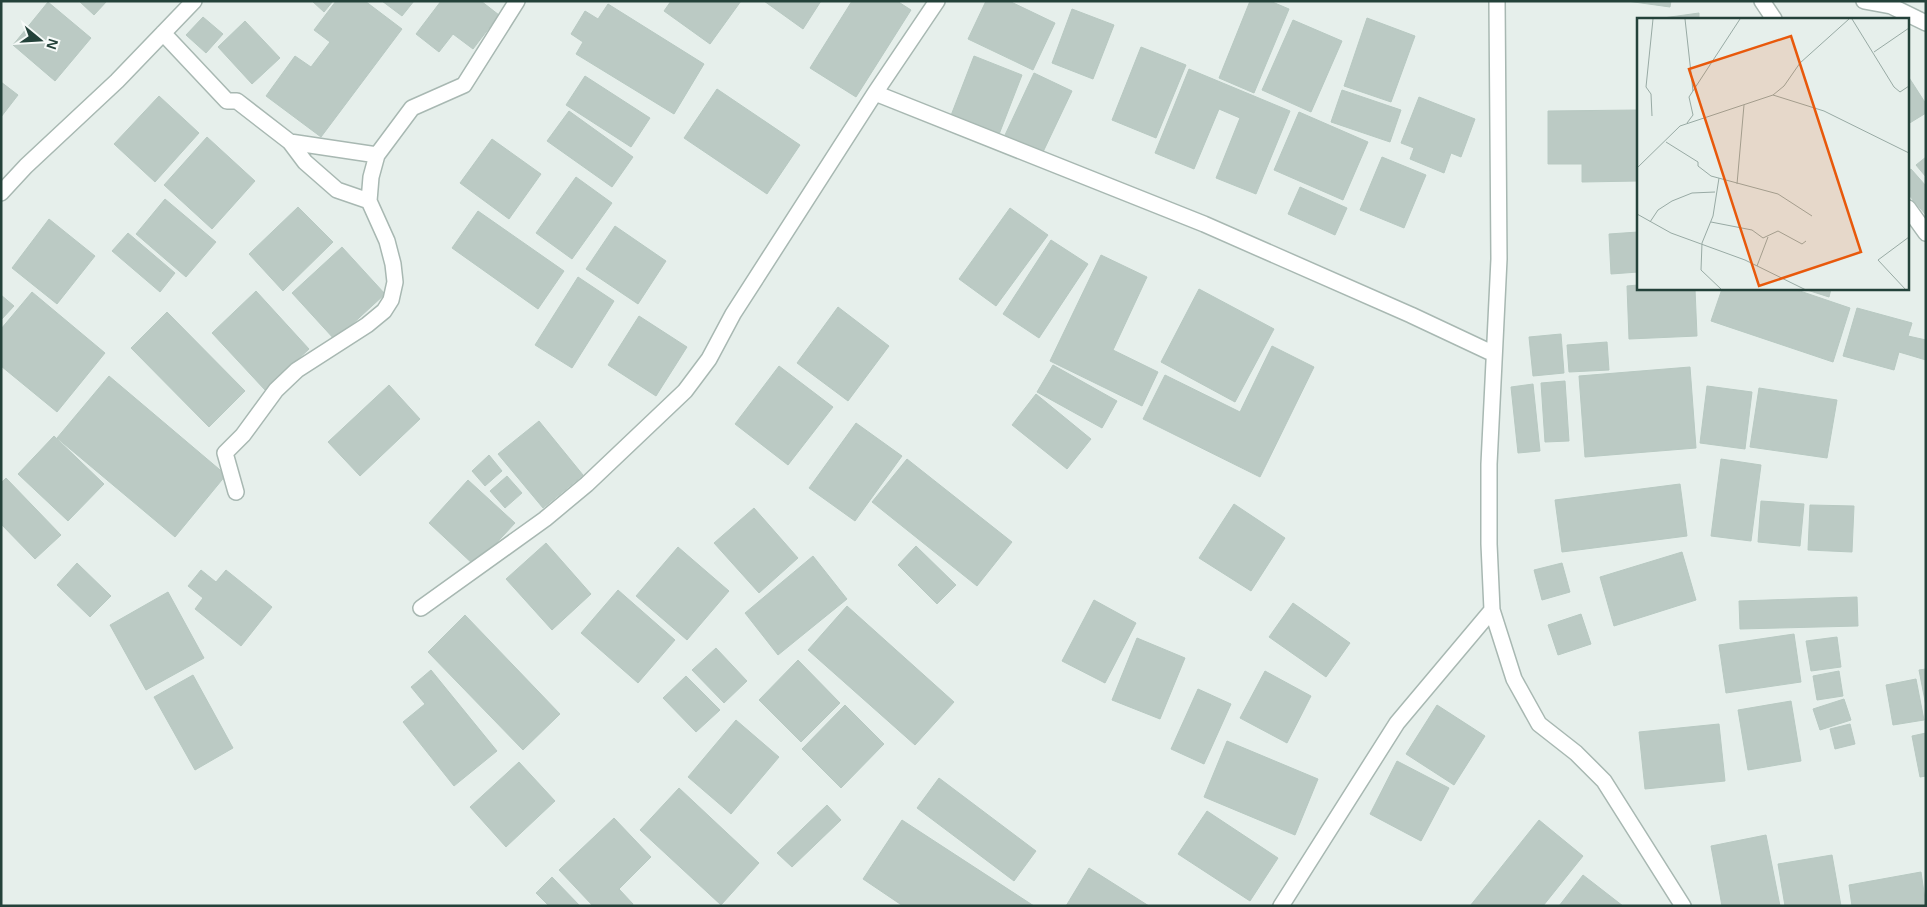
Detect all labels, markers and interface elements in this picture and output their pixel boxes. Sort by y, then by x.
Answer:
north arrow [15,15,65,65]
inset map [1637,18,1910,290]
text: N [43,37,62,51]

